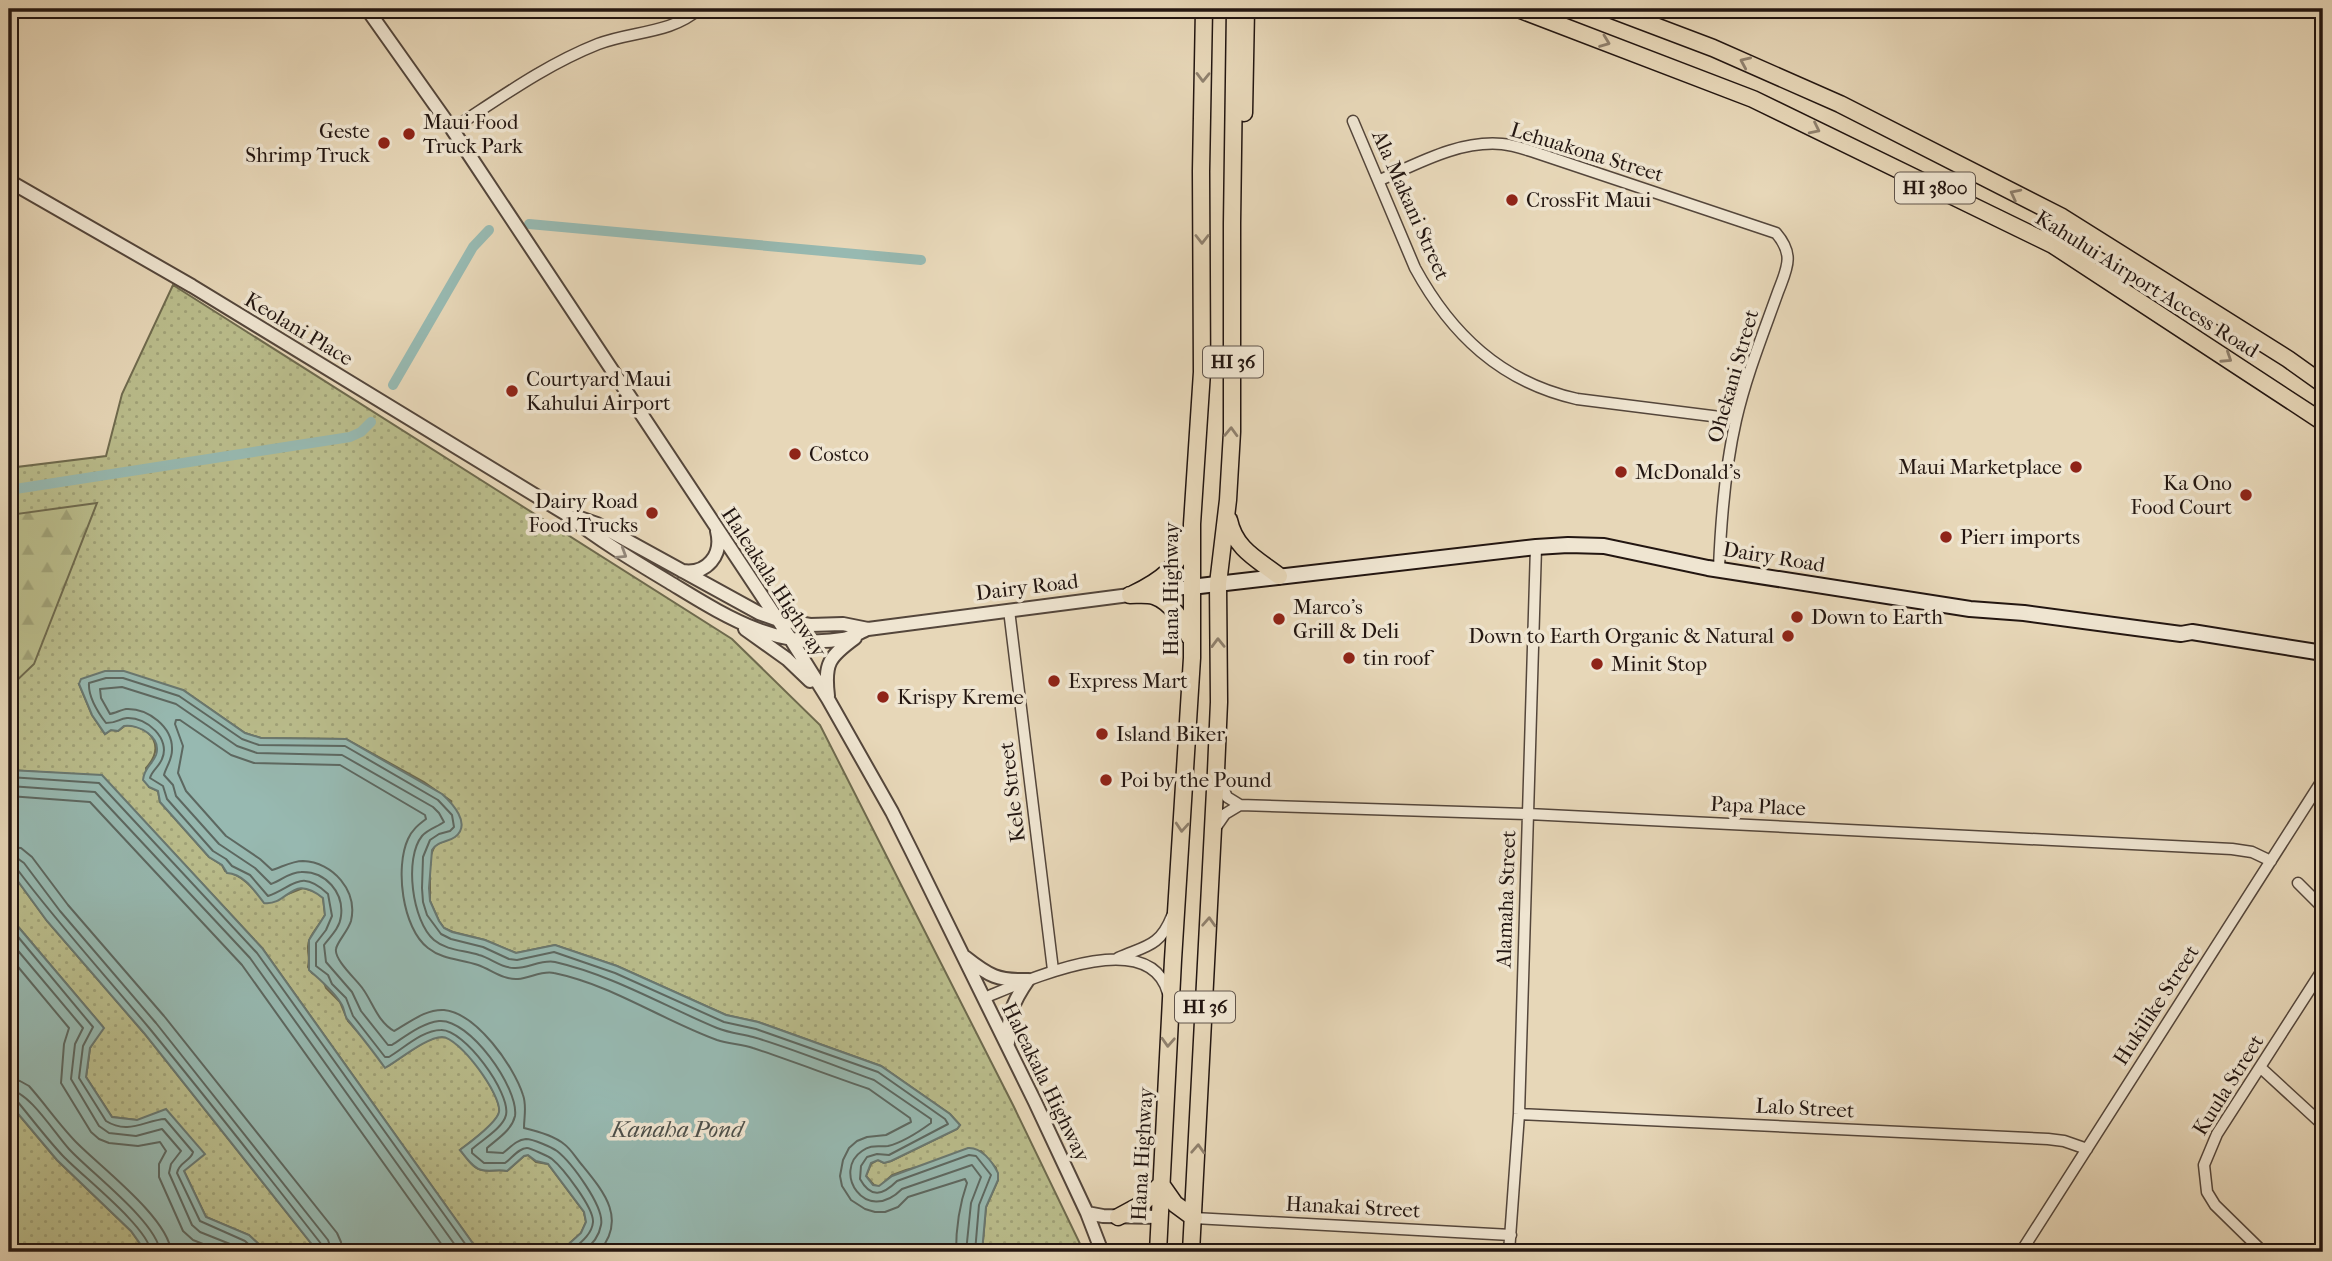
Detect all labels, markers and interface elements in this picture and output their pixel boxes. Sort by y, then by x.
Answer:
one-way arrow [1598,34,1611,48]
one-way arrow [1740,56,1752,70]
one-way arrow [1195,72,1211,83]
place label: Maui Food Truck Park [423,110,523,158]
street label: Lehuakona Street [1507,117,1667,187]
place label: Geste Shrimp Truck [245,119,370,167]
one-way arrow [1808,121,1820,135]
marker: Maui Food Truck Park [401,126,417,142]
street label: Ala Makani Street [1367,126,1455,284]
marker: Geste Shrimp Truck [376,135,392,151]
road number: HI 3800 [1895,172,1975,204]
place label: CrossFit Maui [1526,188,1651,212]
one-way arrow [2010,188,2023,202]
marker: CrossFit Maui [1504,192,1520,208]
street label: Kahului Airport Access Road [2031,205,2263,363]
one-way arrow [1194,235,1210,245]
street label: Keolani Place [241,287,357,371]
street label: Ohekani Street [1703,306,1764,445]
road number: HI 36 [1203,346,1263,378]
one-way arrow [2220,350,2233,363]
place label: Courtyard Maui Kahului Airport [526,367,671,415]
marker: Courtyard Maui Kahului Airport [504,383,520,399]
one-way arrow [1224,426,1239,437]
place label: Costco [809,442,869,466]
marker: Costco [787,446,803,462]
place label: Maui Marketplace [1898,455,2062,479]
marker: Maui Marketplace [2068,459,2084,475]
place label: McDonald's [1635,460,1741,484]
marker: McDonald's [1613,464,1629,480]
place label: Ka Ono Food Court [2131,471,2232,519]
marker: Ka Ono Food Court [2238,487,2254,503]
place label: Dairy Road Food Trucks [528,489,639,537]
street label: Haleakala Highway [717,503,832,662]
marker: Dairy Road Food Trucks [644,505,660,521]
street label: Hana Highway [1159,521,1183,656]
place label: Pier1 imports [1960,525,2080,549]
marker: Pier1 imports [1938,529,1954,545]
street label: Dairy Road [1721,537,1827,577]
one-way arrow [614,545,627,558]
street label: Dairy Road [974,569,1080,605]
place label: Marco's Grill & Deli [1293,595,1399,643]
place label: Down to Earth [1811,605,1943,629]
marker: Down to Earth [1789,609,1805,625]
marker: Marco's Grill & Deli [1271,611,1287,627]
place label: Down to Earth Organic & Natural [1468,624,1774,648]
marker: Down to Earth Organic & Natural [1780,628,1796,644]
one-way arrow [1211,637,1226,648]
place label: tin roof [1363,646,1434,670]
marker: tin roof [1341,650,1357,666]
place label: Minit Stop [1611,652,1707,676]
marker: Minit Stop [1589,656,1605,672]
place label: Express Mart [1068,669,1188,693]
marker: Express Mart [1046,673,1062,689]
place label: Krispy Kreme [897,685,1024,709]
marker: Krispy Kreme [875,689,891,705]
place label: Island Biker [1116,722,1225,746]
marker: Island Biker [1094,726,1110,742]
street label: Kele Street [994,740,1030,844]
place label: Poi by the Pound [1120,768,1272,792]
marker: Poi by the Pound [1098,772,1114,788]
street label: Papa Place [1710,792,1806,820]
one-way arrow [1174,822,1189,833]
street label: Alamaha Street [1492,829,1520,969]
one-way arrow [1202,916,1217,927]
street label: Hukilike Street [2108,940,2204,1069]
road number: HI 36 [1175,992,1235,1023]
street label: Haleakala Highway [997,999,1095,1166]
street label: Kuula Street [2188,1030,2269,1140]
one-way arrow [1161,1036,1176,1047]
street label: Hana Highway [1127,1086,1158,1222]
street label: Lalo Street [1755,1093,1855,1123]
water label: Kanaha Pond [609,1116,746,1143]
one-way arrow [1190,1144,1205,1155]
street label: Hanakai Street [1285,1191,1421,1223]

